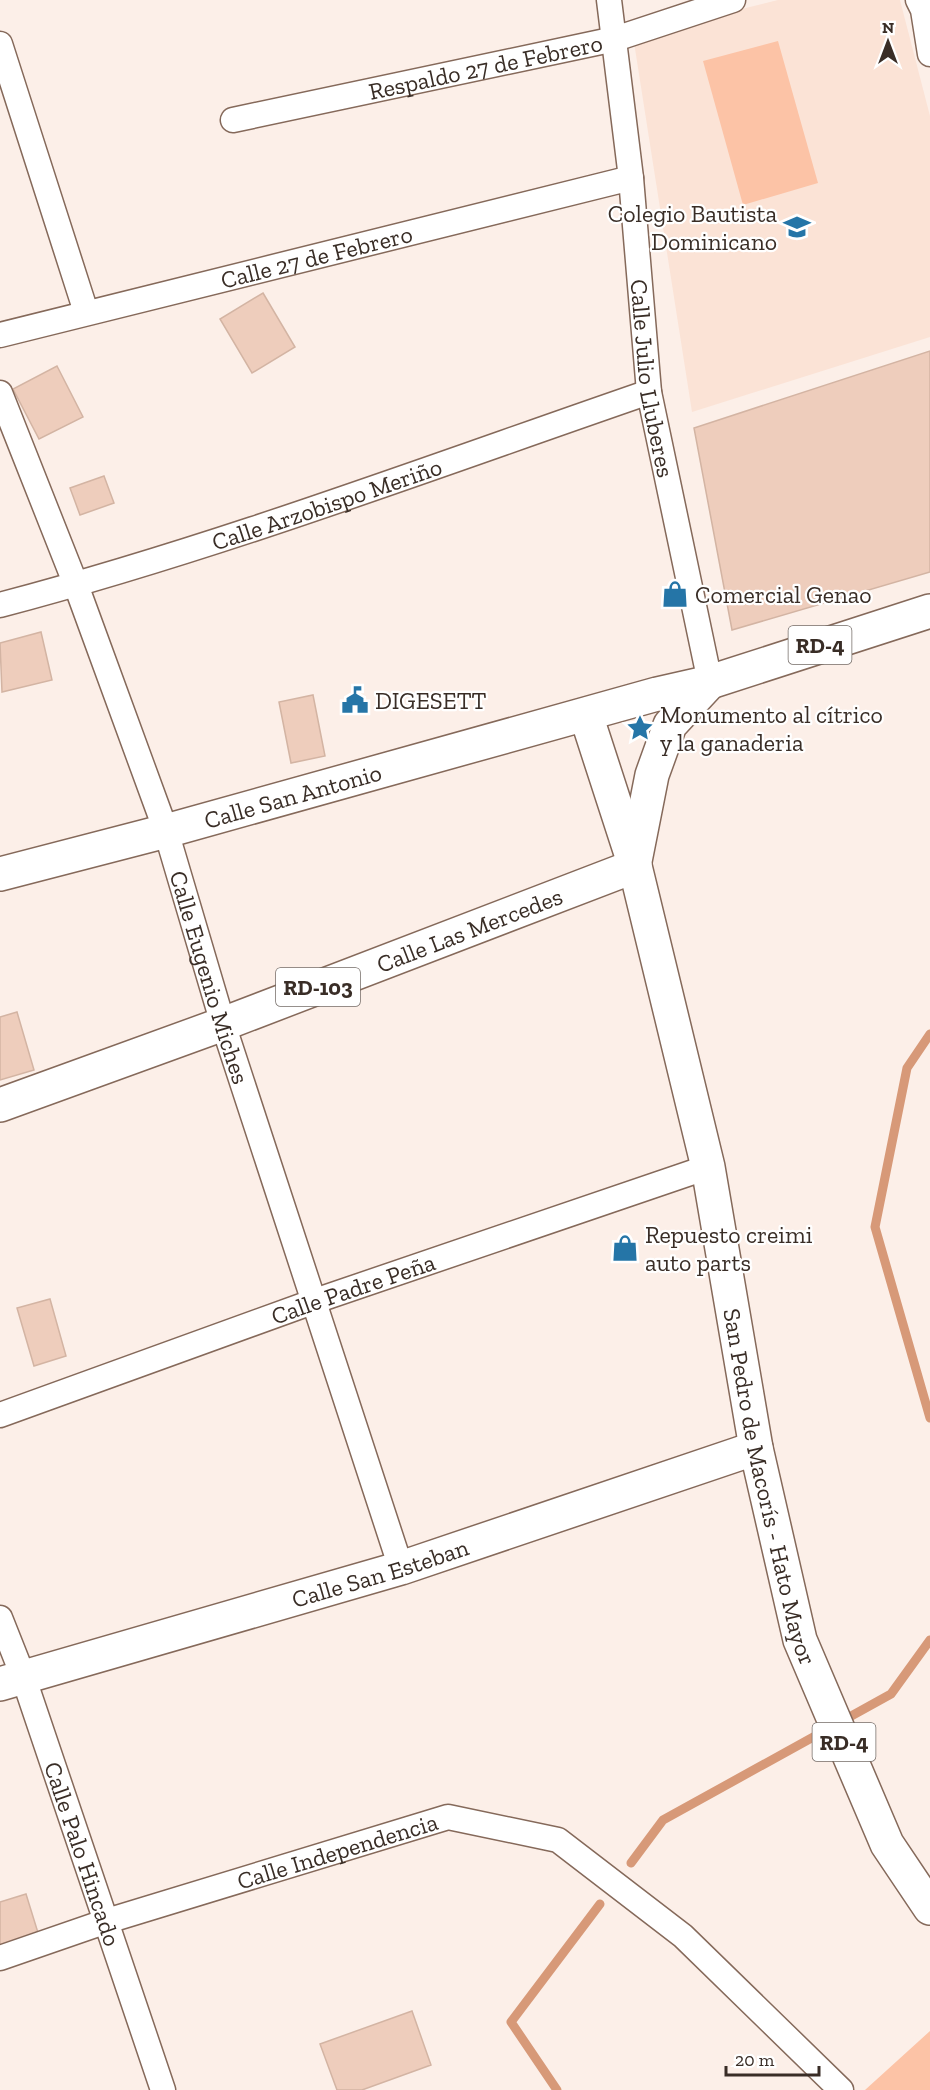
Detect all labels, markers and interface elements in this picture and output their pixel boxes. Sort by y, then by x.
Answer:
north arrow [858,12,918,72]
text: N [882,18,894,37]
street label: Respaldo 27 de Febrero [366,28,605,105]
place label: Colegio Bautista Dominicano [608,199,777,256]
school or university icon: Colegio Bautista Dominicano [782,212,812,242]
street label: Calle 27 de Febrero [218,218,415,294]
street label: Calle Julio Lluberes [625,278,681,480]
street label: Calle Arzobispo Meriño [208,451,445,556]
shop icon: Comercial Genao [660,579,690,609]
place label: Comercial Genao [695,580,872,609]
road number: RD-4 [788,626,852,664]
public building icon: DIGESETT [340,685,370,715]
place label: DIGESETT [375,686,487,715]
place label: Monumento al cítrico y la ganaderia [660,700,883,757]
place icon: Monumento al cítrico y la ganaderia [625,713,655,743]
street label: Calle San Antonio [201,757,385,834]
street label: Calle Eugenio Miches [164,867,256,1087]
street label: Calle Las Mercedes [372,881,566,978]
road number: RD-103 [276,968,360,1006]
place label: Repuesto creimi auto parts [645,1220,813,1277]
shop icon: Repuesto creimi auto parts [610,1233,640,1263]
street label: Calle Padre Peña [267,1247,439,1330]
street label: San Pedro de Macorís - Hato Mayor [718,1306,823,1669]
street label: Calle San Esteban [288,1532,472,1613]
road number: RD-4 [812,1723,876,1761]
street label: Calle Palo Hincado [38,1758,128,1950]
street label: Calle Independencia [233,1806,442,1895]
scale bar [726,2039,819,2077]
text: 20 m [735,2049,775,2071]

